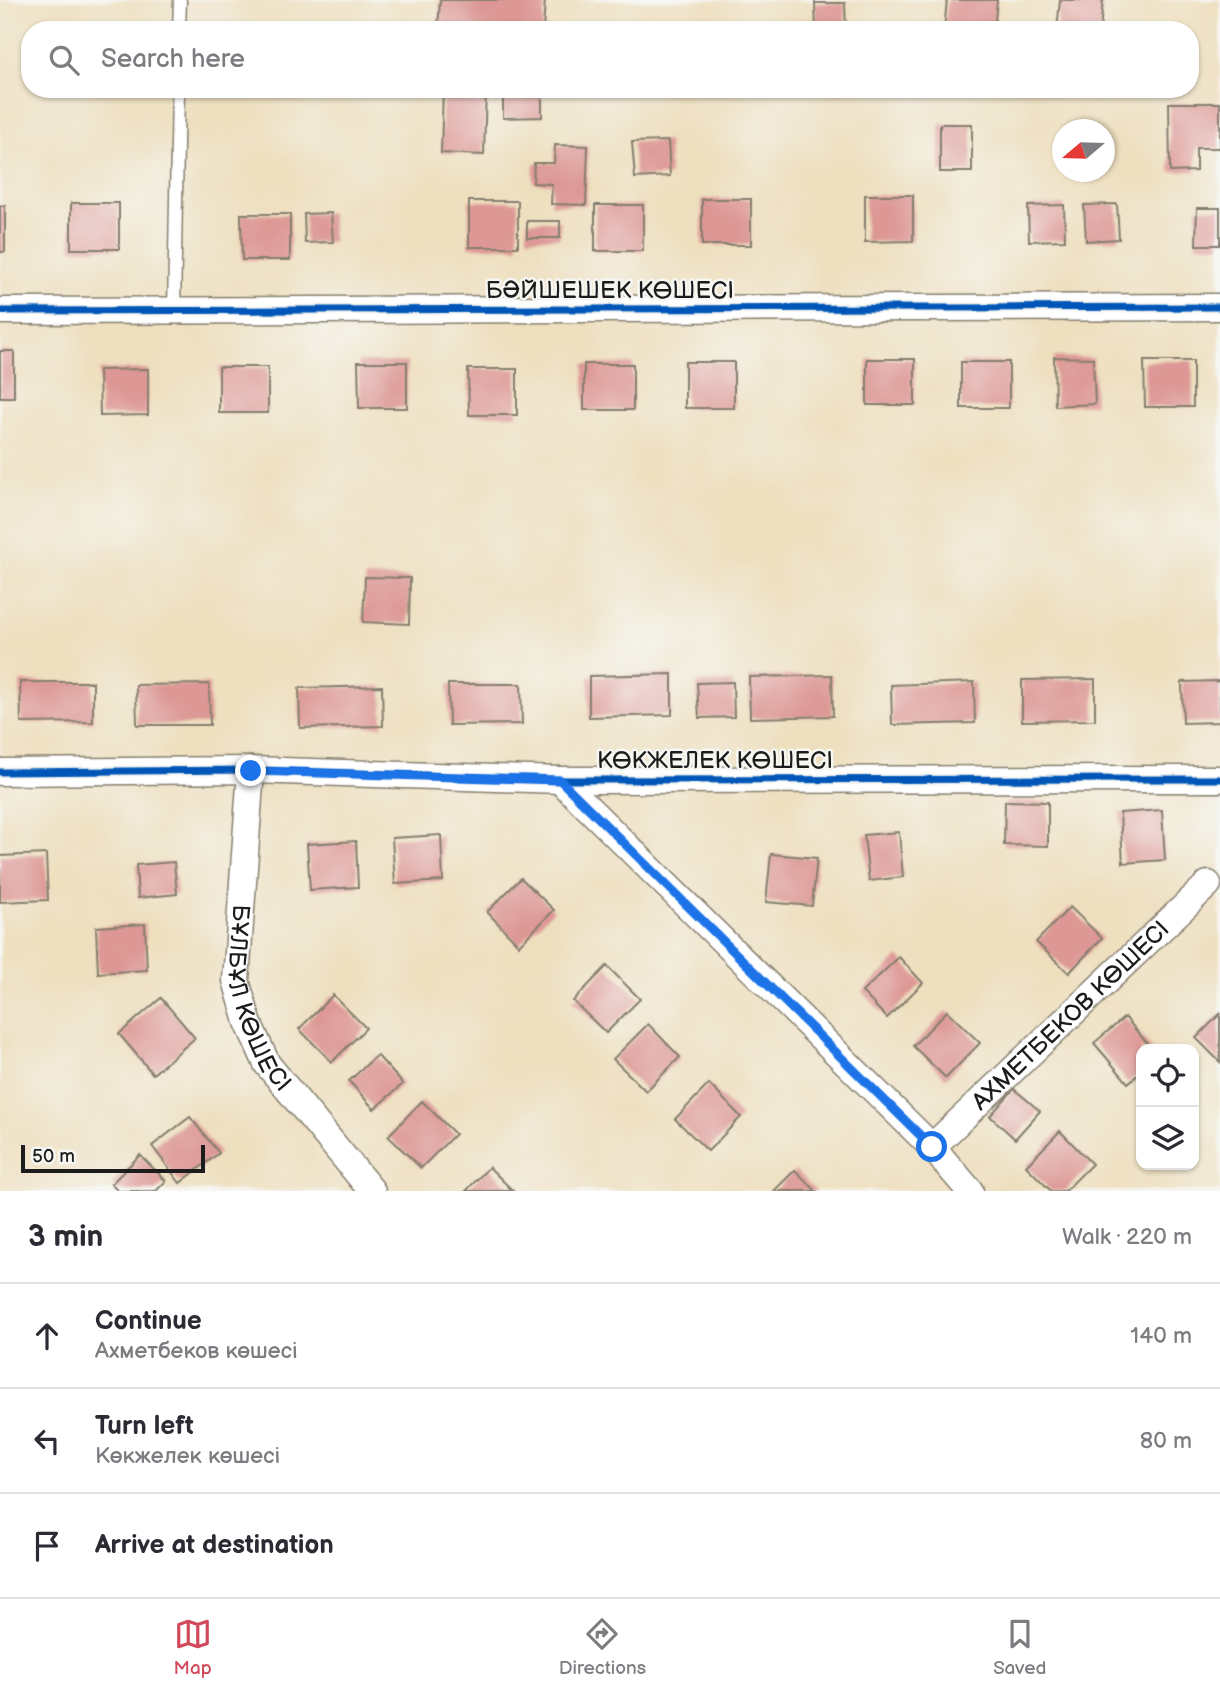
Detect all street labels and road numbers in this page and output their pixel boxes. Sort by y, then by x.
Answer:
street label: БӘЙШЕШЕК КӨШЕСІ [486,276,734,305]
street label: КӨКЖЕЛЕК КӨШЕСІ [597,746,833,775]
street label: БҰЛБҰЛ КӨШЕСІ [221,904,298,1097]
street label: АХМЕТБЕКОВ КӨШЕСІ [965,915,1175,1117]

